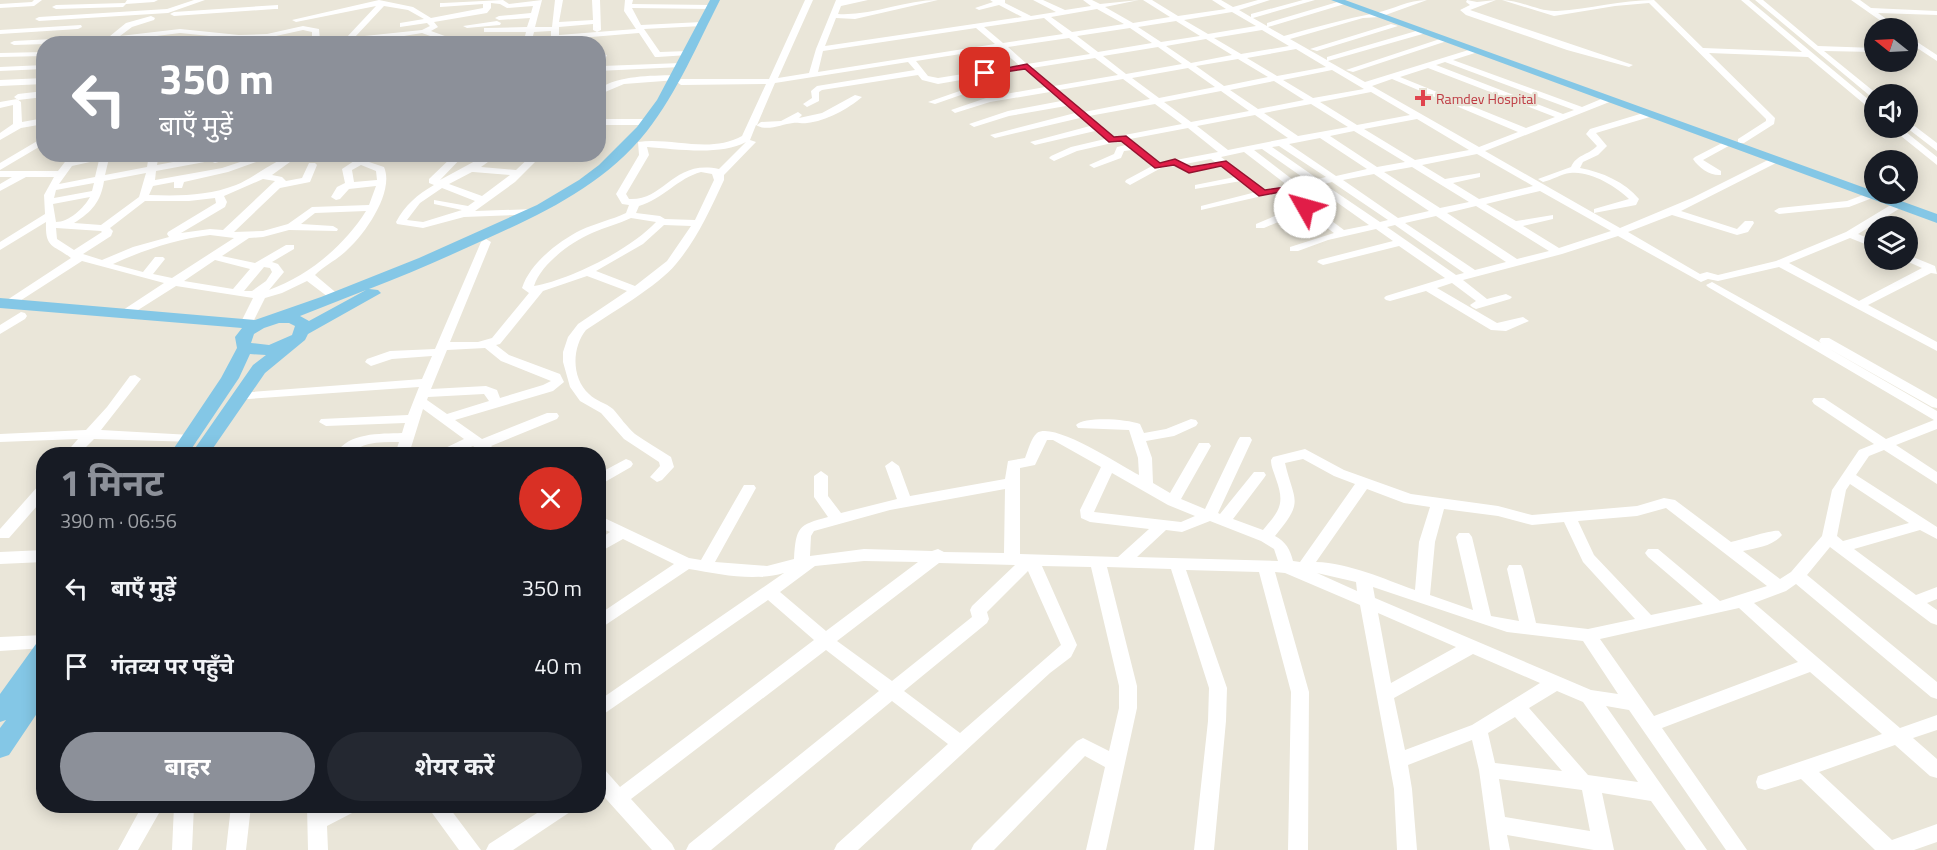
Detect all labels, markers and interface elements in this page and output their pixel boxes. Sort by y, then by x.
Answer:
north arrow [1864,18,1918,72]
map controls [1864,18,1918,270]
text: 350 m [159,46,274,110]
pin [959,47,1010,98]
icon: arrive [968,56,1001,89]
icon: left [60,60,138,138]
button: sound [1864,84,1918,138]
place label: Ramdev Hospital [1436,88,1536,109]
marker: Ramdev Hospital [1414,89,1432,107]
text: बाएँ मुड़ें [159,104,233,145]
button: search [1864,150,1918,204]
position arrow [1273,175,1337,239]
button: layers [1864,216,1918,270]
text: 1 मिनट [60,455,164,510]
button: close [519,467,582,530]
text: 390 m · 06:56 [60,505,177,536]
text: बाएँ मुड़ें [111,571,176,605]
text: 350 m [522,571,582,605]
icon: left [60,572,93,605]
text: गंतव्य पर पहुँचे [111,649,234,683]
text: 40 m [534,649,582,683]
icon: arrive [60,650,93,683]
button: बाहर [60,732,315,801]
button: शेयर करें [327,732,582,801]

